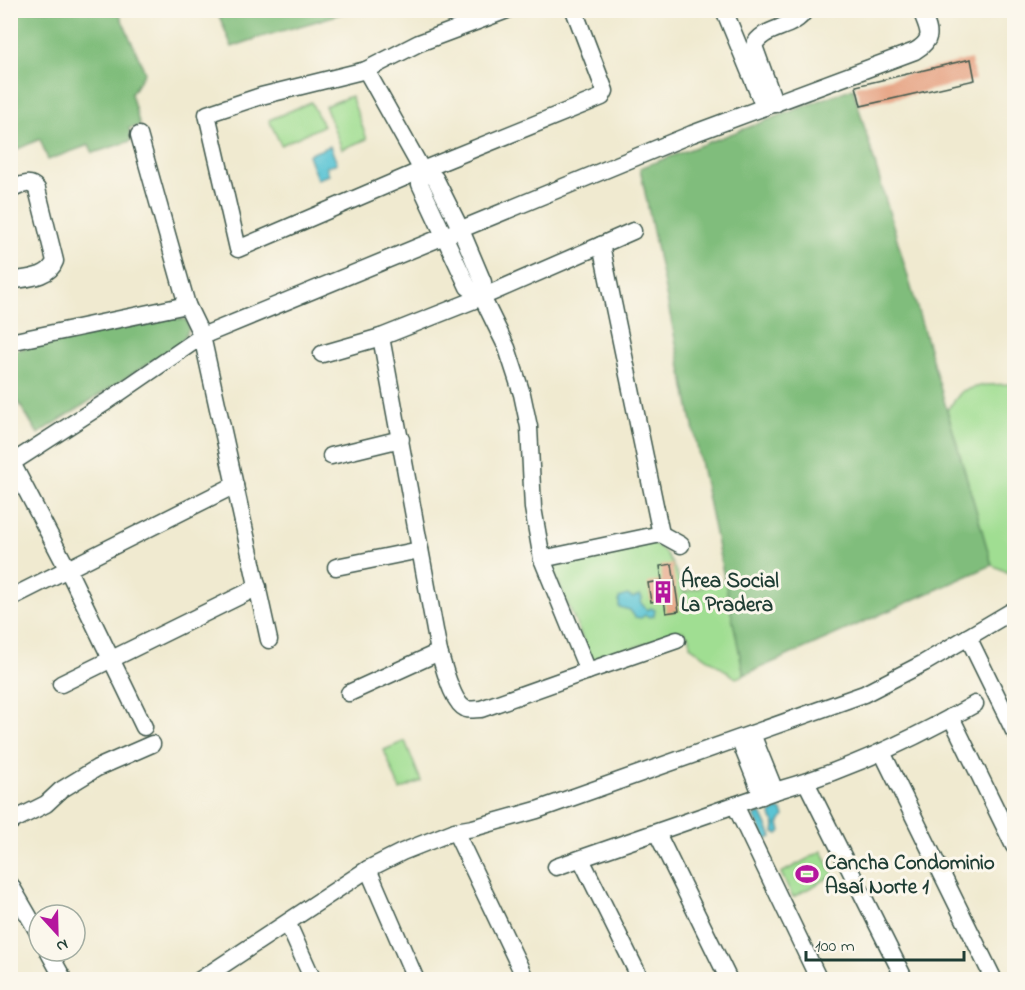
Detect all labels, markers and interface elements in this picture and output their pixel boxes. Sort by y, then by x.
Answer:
place label: Área Social La Pradera [681,566,779,621]
building icon: Área Social La Pradera [650,579,676,605]
place label: Cancha Condominio Asaí Norte 1 [825,849,995,903]
sports icon: Cancha Condominio Asaí Norte 1 [794,861,820,887]
north arrow [27,903,87,963]
scale bar [806,924,964,962]
text: N [52,932,71,958]
text: 100 m [815,934,855,960]

